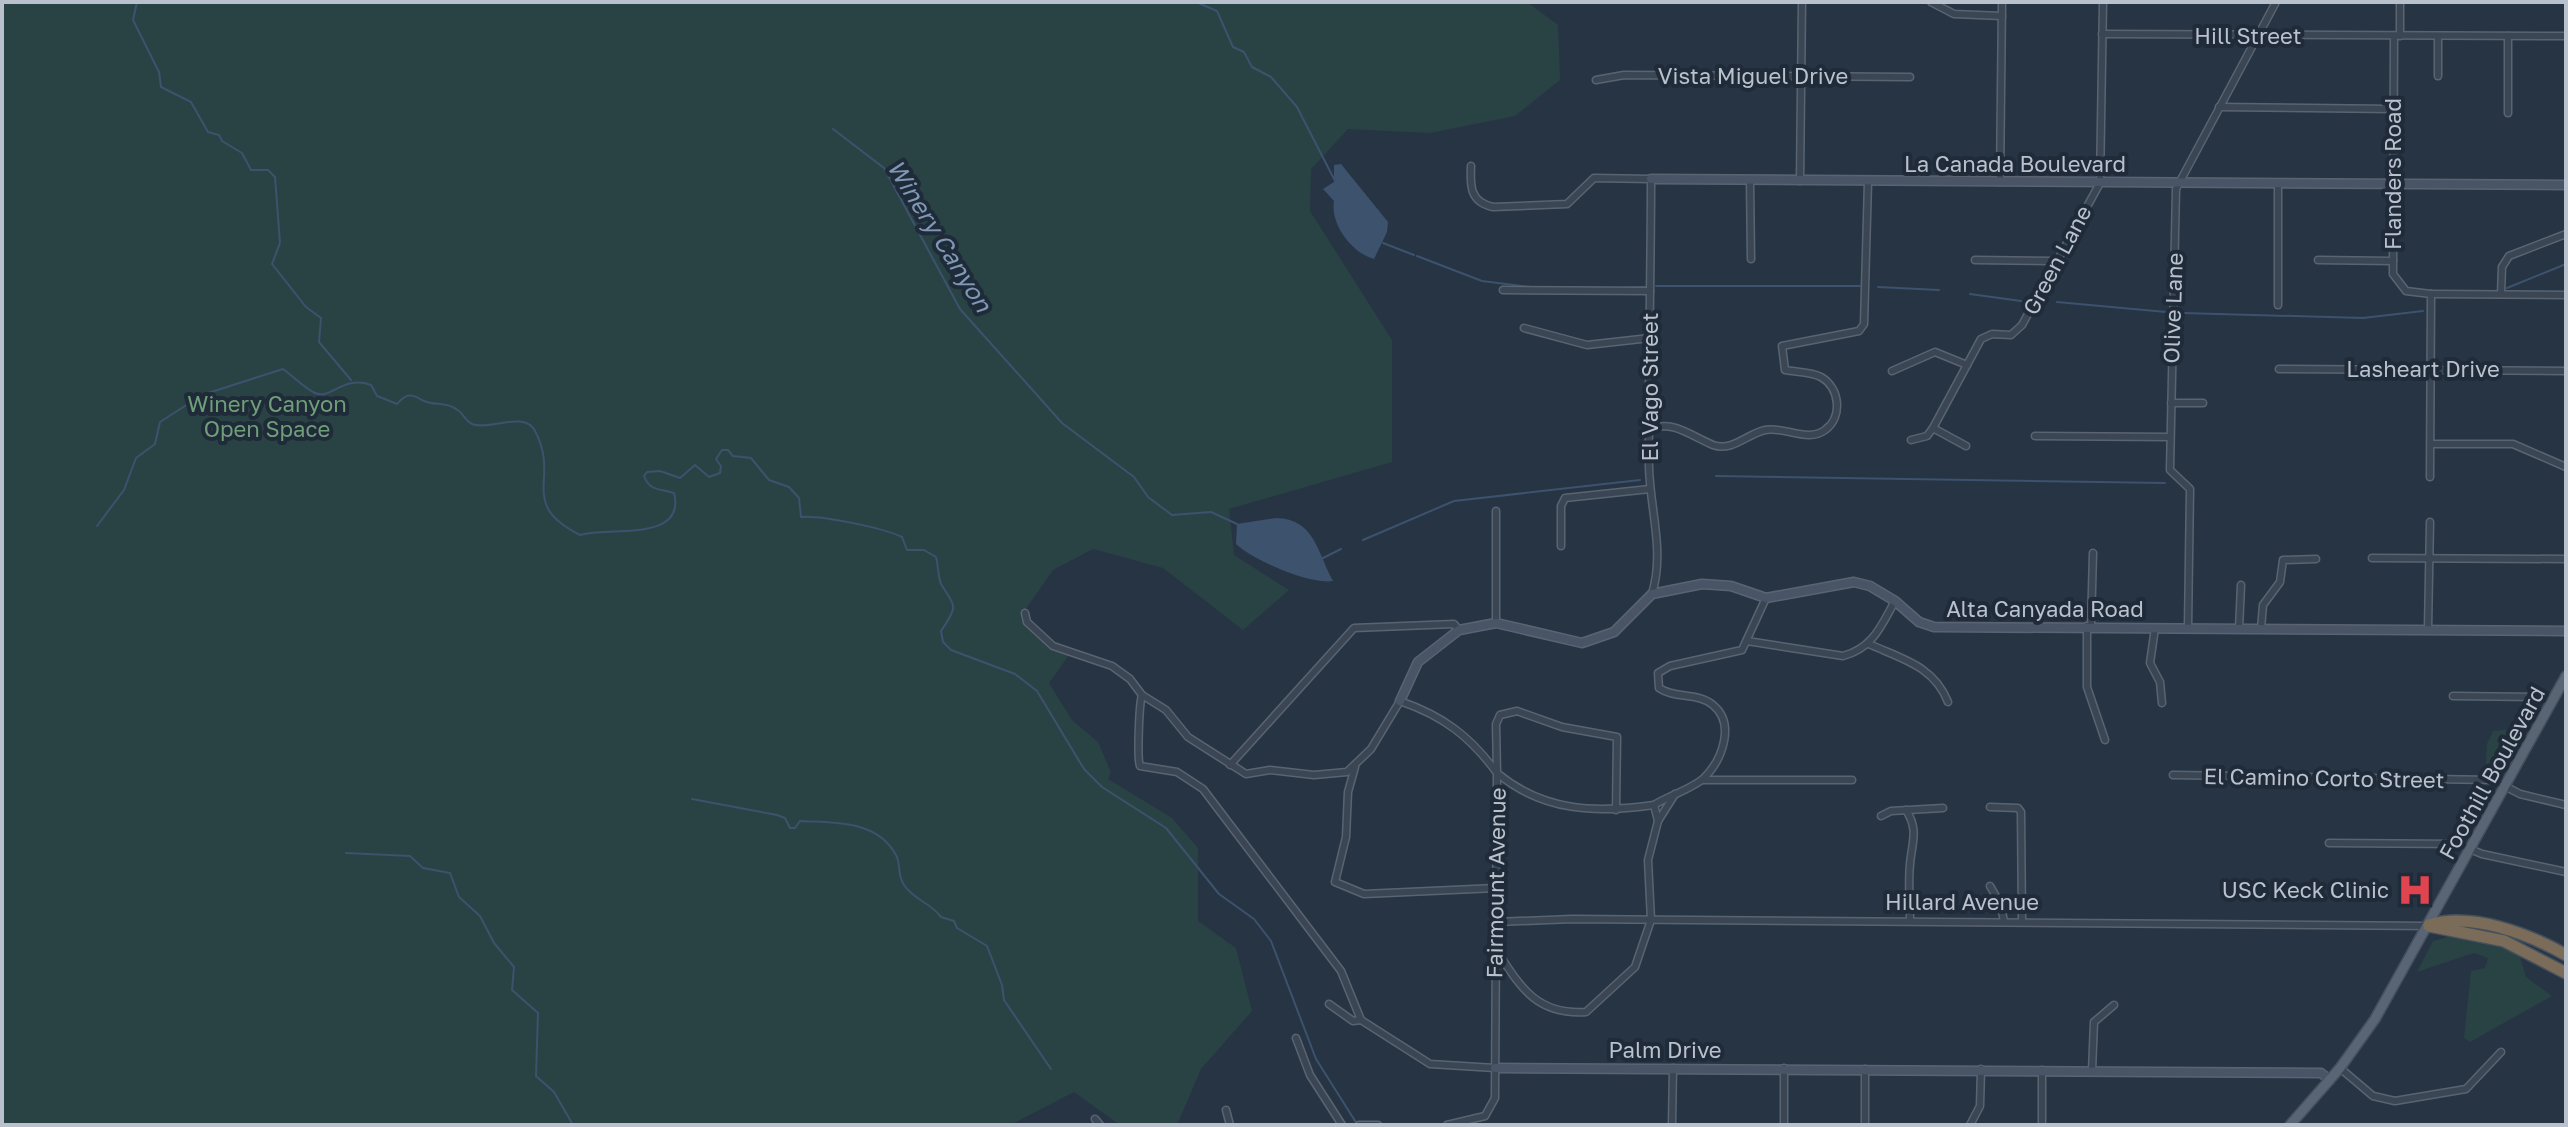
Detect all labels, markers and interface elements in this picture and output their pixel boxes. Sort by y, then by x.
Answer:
street label: Hill Street [2194,22,2302,49]
street label: Vista Miguel Drive [1658,62,1848,89]
street label: Flanders Road [2379,98,2406,250]
street label: La Canada Boulevard [1904,150,2126,177]
water label: Winery Canyon [881,154,999,318]
street label: Green Lane [2016,200,2097,319]
street label: Olive Lane [2157,252,2188,364]
street label: El Vago Street [1636,312,1663,462]
street label: Lasheart Drive [2346,355,2500,382]
park label: Winery Canyon Open Space [187,390,347,442]
street label: Alta Canyada Road [1946,595,2144,622]
street label: Foothill Boulevard [2433,682,2550,864]
street label: El Camino Corto Street [2203,762,2445,793]
street label: Fairmount Avenue [1480,787,1511,979]
hospital icon: USC Keck Clinic [2396,871,2434,909]
place label: USC Keck Clinic [2222,876,2389,903]
street label: Hillard Avenue [1885,888,2039,915]
street label: Palm Drive [1608,1036,1722,1063]

